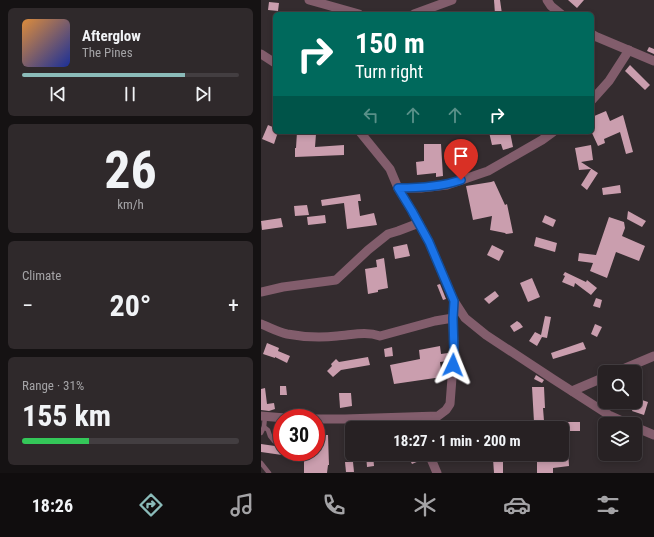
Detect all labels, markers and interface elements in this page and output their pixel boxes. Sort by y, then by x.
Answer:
text: Afterglow [82,27,141,45]
text: 150 m [355,27,425,60]
icon: right [289,28,341,80]
text: The Pines [82,45,133,60]
text: Turn right [355,61,423,82]
icon: previous [47,83,69,105]
icon: pause [119,83,141,105]
icon: next [192,83,214,105]
icon: left [360,104,382,126]
icon: ahead [402,104,424,126]
icon: ahead [444,104,466,126]
icon: right [486,104,508,126]
pin [444,139,478,180]
text: 26 [104,140,157,201]
icon: arrive [450,145,472,167]
text: km/h [117,197,144,212]
text: Climate [22,268,61,283]
text: 20° [110,288,152,323]
text: − [22,293,33,318]
text: + [228,293,239,318]
position arrow [432,344,474,386]
map controls [598,365,642,461]
button: search [598,365,642,409]
text: Range · 31% [22,378,84,393]
text: 155 km [22,398,111,433]
speed limit sign: 30 [273,409,325,461]
button: layers [598,417,642,461]
text: 18:27 · 1 min · 200 m [393,432,521,450]
icon: directions [137,491,165,519]
icon: music [228,491,256,519]
icon: phone [320,491,348,519]
icon: climate [411,491,439,519]
icon: car [503,491,531,519]
icon: filters [594,491,622,519]
text: 18:26 [32,495,73,516]

